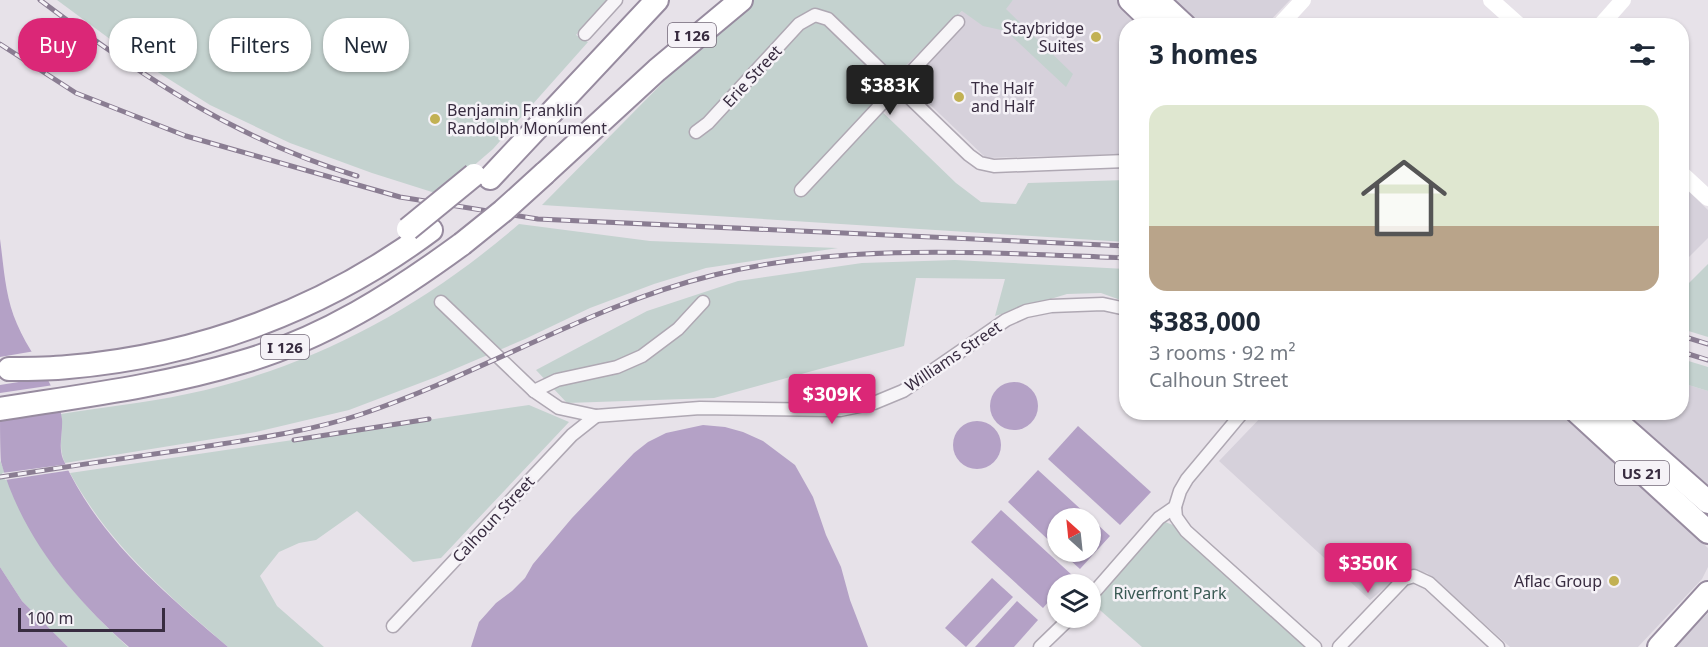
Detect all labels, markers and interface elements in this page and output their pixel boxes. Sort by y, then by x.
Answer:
place label: Staybridge Suites [1003,17,1084,57]
chip: Buy [18,18,97,72]
chip: Rent [109,18,197,72]
chip: Filters [209,18,311,72]
chip: New [323,18,409,72]
road number: I 126 [668,23,716,47]
marker: Staybridge Suites [1089,30,1103,44]
text: 3 homes [1149,36,1258,72]
icon: filters [1626,38,1659,71]
street label: Erie Street [718,40,787,112]
pin: $383K [848,65,932,116]
text: $383K [860,71,920,98]
place label: The Half and Half [971,77,1036,117]
marker: The Half and Half [952,90,966,104]
place label: Benjamin Franklin Randolph Monument [447,99,607,139]
marker: Benjamin Franklin Randolph Monument [428,112,442,126]
icon: home [1350,144,1458,252]
text: $383,000 [1149,303,1261,339]
street label: Williams Street [900,315,1006,396]
road number: I 126 [261,335,309,359]
text: 3 rooms · 92 m² [1149,339,1296,366]
text: Calhoun Street [1149,366,1288,393]
pin: $309K [790,374,874,425]
text: $309K [802,380,862,407]
road number: US 21 [1615,461,1669,485]
street label: Calhoun Street [447,471,539,567]
north arrow [1047,508,1101,562]
map controls [1047,508,1101,628]
pin: $350K [1326,543,1410,594]
text: $350K [1338,549,1398,576]
place label: Aflac Group [1514,570,1602,592]
button: layers [1047,574,1101,628]
marker: Aflac Group [1607,574,1621,588]
park label: Riverfront Park [1114,582,1227,604]
scale bar [18,605,165,632]
text: 100 m [27,607,74,629]

